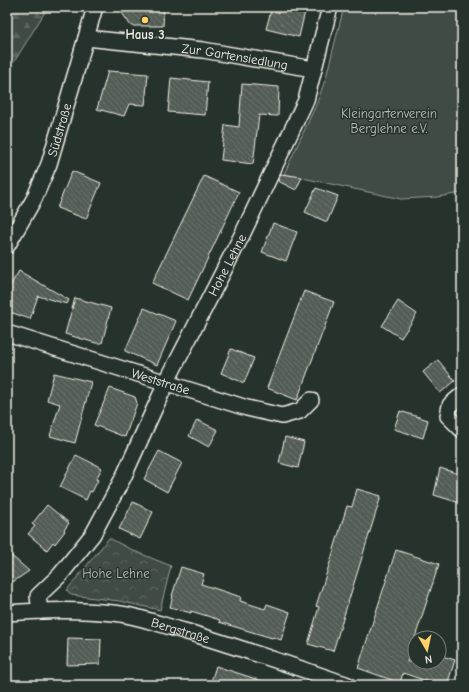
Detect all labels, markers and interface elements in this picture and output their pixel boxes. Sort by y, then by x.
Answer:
marker: Haus 3 [140,15,150,25]
place label: Haus 3 [125,27,165,42]
street label: Zur Gartensiedlung [181,41,289,73]
street label: Südstraße [45,101,75,158]
park label: Kleingartenverein Berglehne e.V. [341,106,437,136]
street label: Hohe Lehne [205,231,250,298]
street label: Weststraße [130,365,192,398]
park label: Hohe Lehne [82,566,150,581]
street label: Bergstraße [149,615,212,646]
north arrow [407,630,447,670]
text: N [424,652,433,666]

